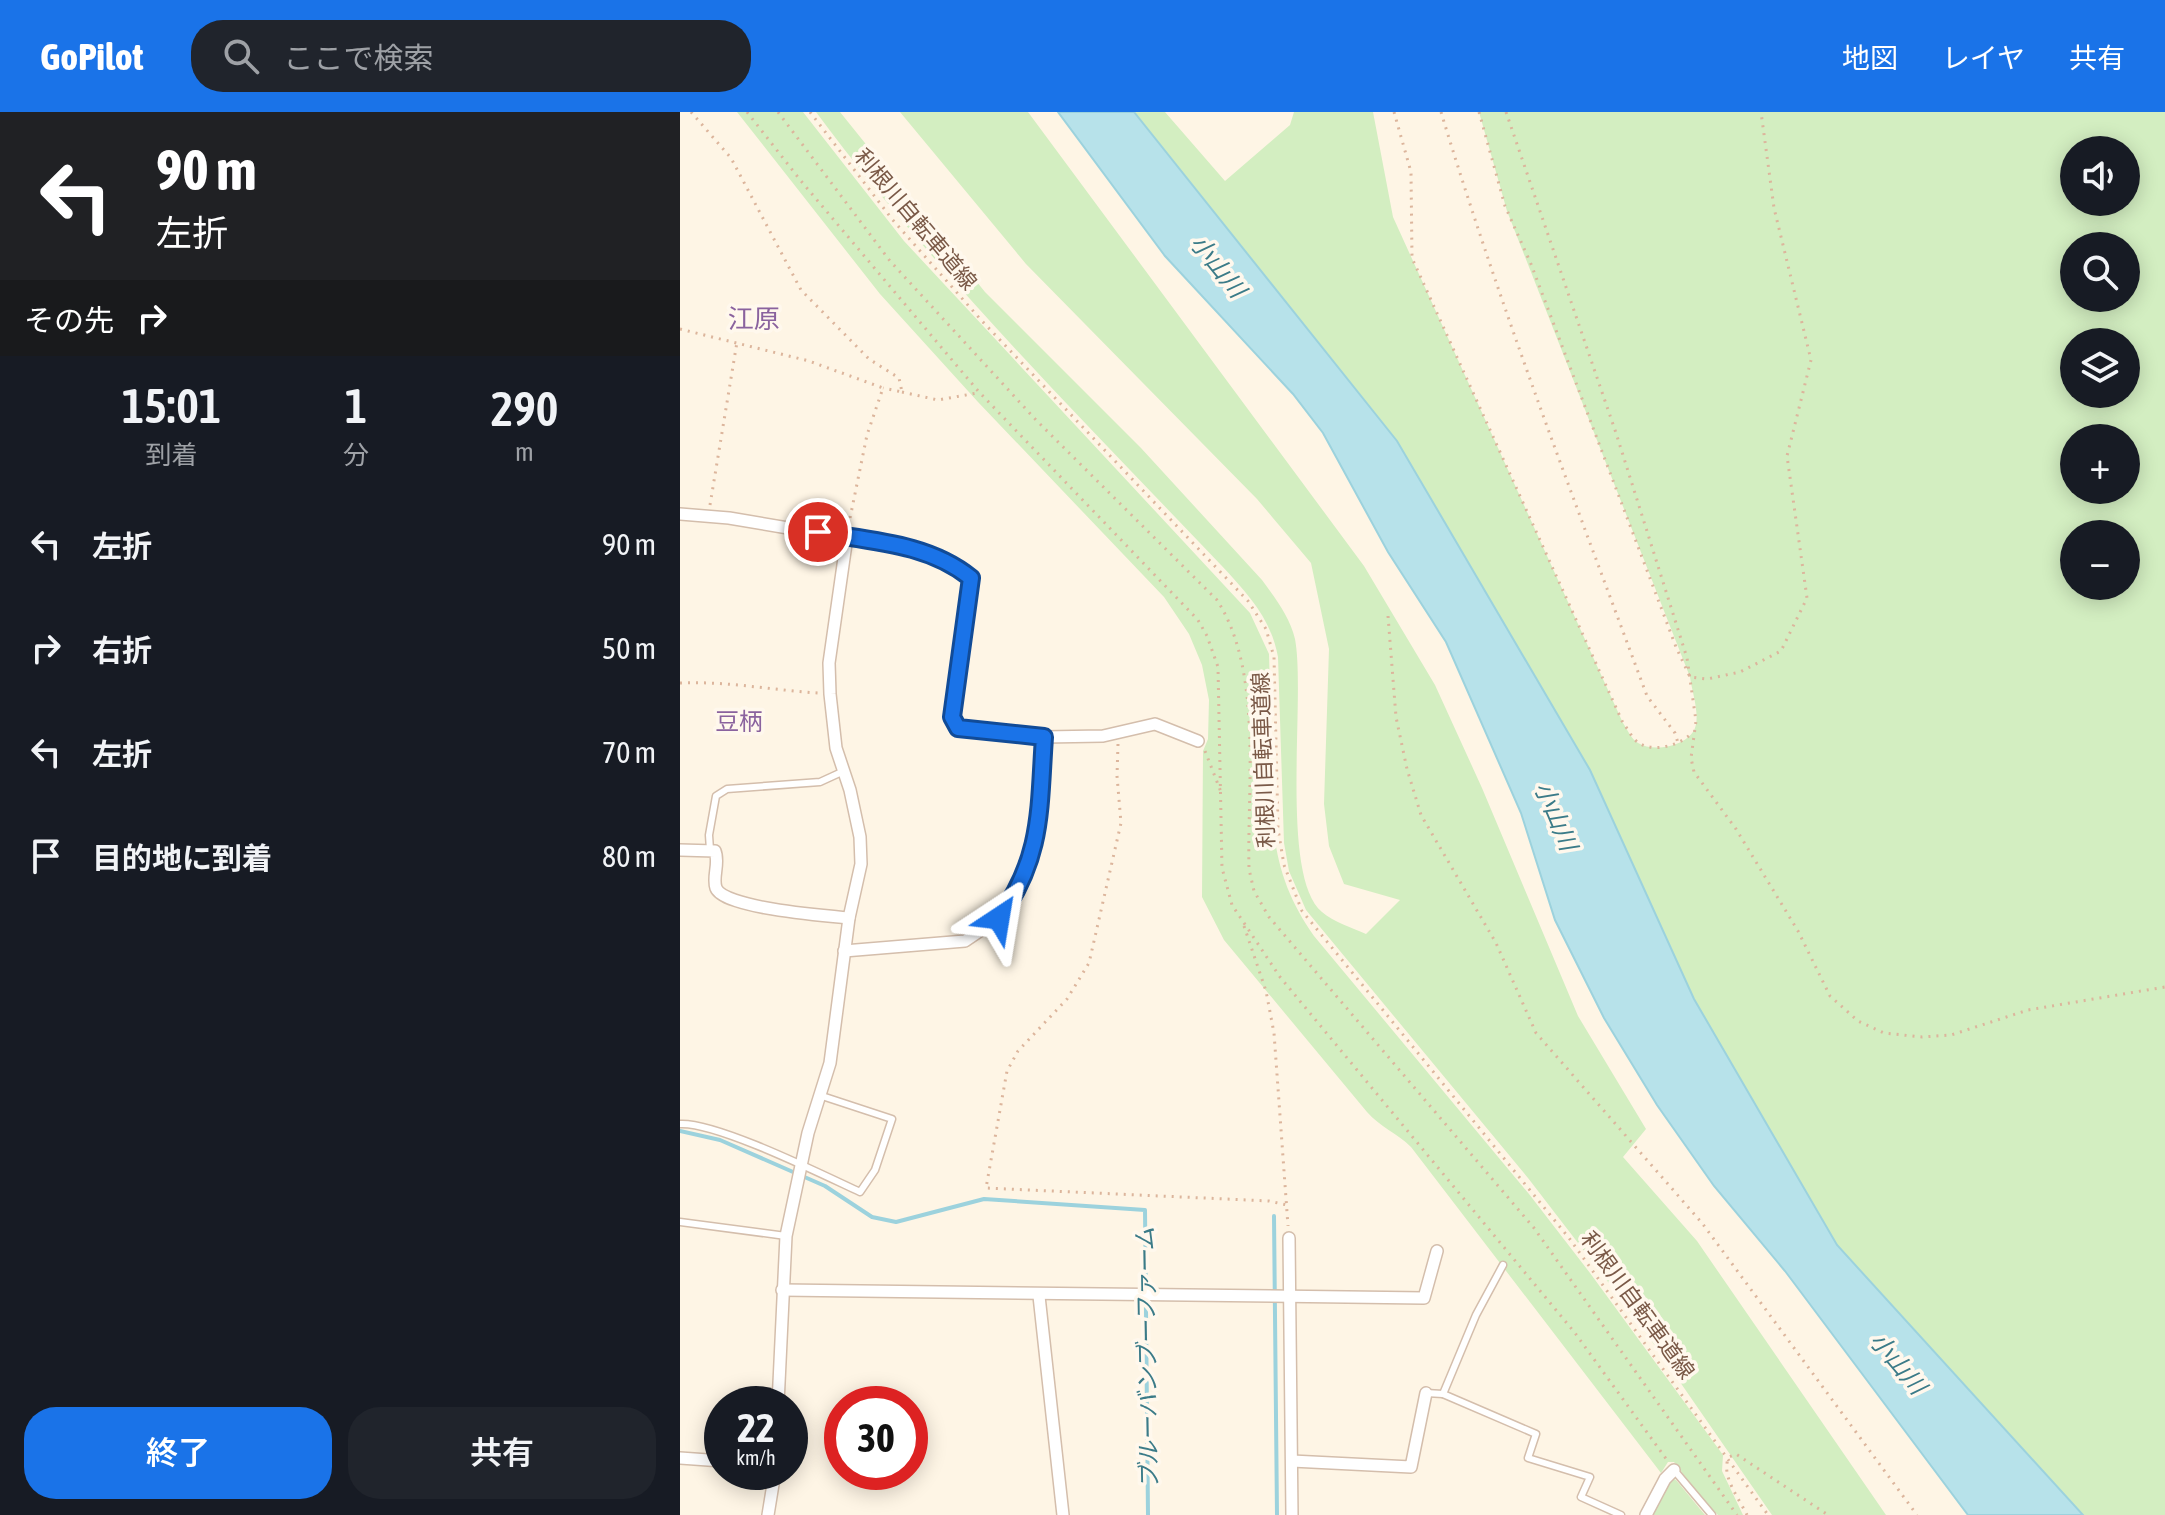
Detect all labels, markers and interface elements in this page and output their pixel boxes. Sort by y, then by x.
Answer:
search box [191,20,751,92]
icon: search [219,34,263,78]
text: GoPilot [40,35,143,78]
text: ここで検索 [283,41,433,75]
text: 地図 [1842,42,1898,74]
text: レイヤ [1942,42,2025,74]
text: 共有 [2069,42,2125,74]
map controls [2060,136,2140,600]
button: sound [2060,136,2140,216]
text: 90 m [156,138,257,202]
street label: 利根川自転車道線 [849,143,983,295]
icon: left [24,144,128,248]
text: 左折 [156,212,228,254]
water label: 小山川 [1185,230,1253,305]
button: search [2060,232,2140,312]
icon: right [130,296,174,340]
text: その先 [24,303,114,337]
district label: 江原 [728,304,780,334]
button: layers [2060,328,2140,408]
text: 15:01 [122,378,221,433]
text: 1 [345,378,367,433]
text: 290 [491,381,558,436]
button: + [2060,424,2140,504]
text: m [515,437,534,467]
text: 到着 [145,440,198,470]
text: 分 [343,440,369,470]
pin [784,498,852,566]
icon: arrive [796,510,840,554]
button: − [2060,520,2140,600]
icon: left [24,522,68,566]
text: 90 m [602,527,656,561]
text: 左折 [92,529,152,563]
icon: right [24,626,68,670]
text: 50 m [602,631,656,665]
text: 右折 [92,633,152,667]
street label: 利根川自転車道線 [1247,672,1279,848]
district label: 豆柄 [715,708,763,735]
icon: left [24,730,68,774]
text: 70 m [602,735,656,769]
text: 左折 [92,737,152,771]
water label: 小山川 [1530,778,1584,857]
icon: arrive [24,834,68,878]
text: 80 m [602,839,656,873]
text: 目的地に到着 [92,841,272,875]
position arrow [957,876,1041,960]
street label: 利根川自転車道線 [1576,1226,1700,1384]
water label: ブルーバンブーファーム [1131,1227,1163,1489]
water label: 小山川 [1865,1327,1933,1402]
speed limit sign: 30 [824,1386,928,1490]
text: 22 [737,1405,775,1450]
button: 終了 [24,1407,332,1499]
button: 共有 [348,1407,656,1499]
text: km/h [736,1446,776,1469]

